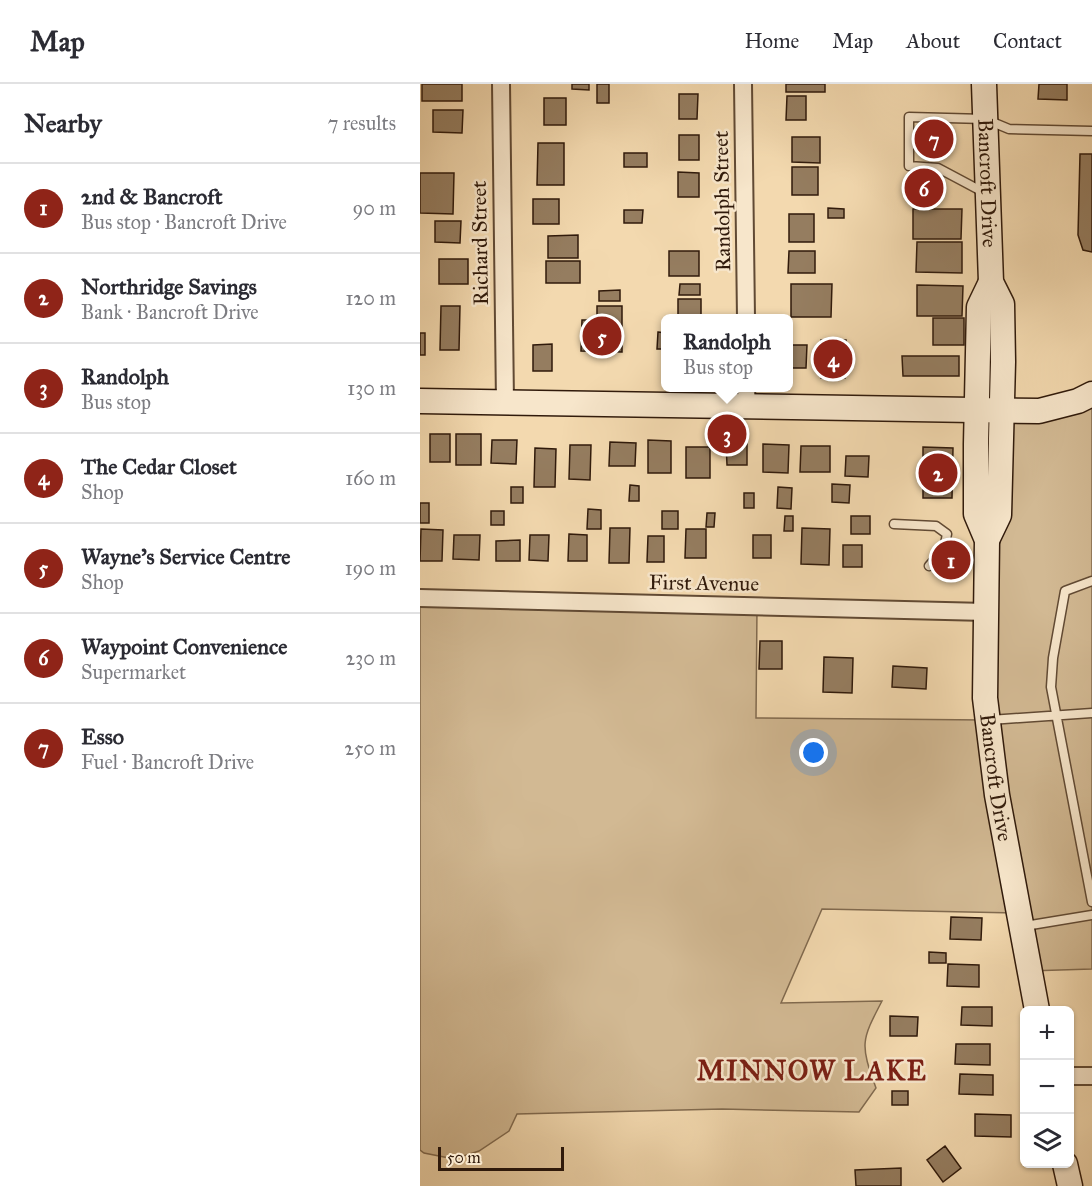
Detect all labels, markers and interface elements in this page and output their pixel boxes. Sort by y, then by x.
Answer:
text: Map [30,24,85,59]
text: Home [744,28,799,54]
text: Map [832,28,873,54]
text: About [906,28,960,54]
text: Contact [993,28,1062,54]
text: Nearby [24,107,102,139]
text: 7 results [328,111,396,135]
pin: 7 [914,116,954,162]
street label: Bancroft Drive [972,118,1003,248]
street label: Randolph Street [708,130,736,272]
pin: 6 [904,166,944,210]
street label: Richard Street [466,180,494,306]
text: 2nd & Bancroft [81,183,222,210]
text: 1 [40,196,47,220]
text: 90 m [353,196,396,220]
text: Bus stop · Bancroft Drive [81,210,287,234]
text: Northridge Savings [81,273,257,300]
text: 2 [39,286,48,310]
text: 120 m [345,286,396,310]
text: Bank · Bancroft Drive [81,300,259,324]
pin: 5 [582,314,621,358]
popup [661,314,793,392]
text: Randolph [683,328,771,355]
pin: 4 [814,336,852,382]
text: Bus stop [683,355,753,379]
text: Randolph [81,363,169,390]
text: 3 [40,376,48,400]
text: 130 m [347,376,396,400]
text: Bus stop [81,390,151,414]
pin: 3 [708,412,746,456]
pin: 2 [918,450,958,496]
text: The Cedar Closet [81,453,237,480]
text: 4 [38,466,49,490]
text: 160 m [345,466,396,490]
text: Shop [81,480,124,504]
pin: 1 [932,538,970,582]
text: Wayne's Service Centre [81,543,290,570]
text: 5 [39,556,48,580]
text: 190 m [345,556,396,580]
street label: First Avenue [649,569,759,597]
text: Shop [81,570,124,594]
text: Waypoint Convenience [81,633,287,660]
text: 6 [38,646,49,670]
text: 230 m [345,646,396,670]
text: Supermarket [81,660,186,684]
street label: Bancroft Drive [974,712,1018,844]
text: Esso [81,723,124,750]
text: 7 [38,736,49,760]
text: 250 m [344,736,396,760]
your location [799,738,828,767]
text: Fuel · Bancroft Drive [81,750,254,774]
map controls [1020,1006,1074,1168]
button: + [1020,1006,1074,1060]
district label: MINNOW LAKE [697,1054,927,1087]
button: − [1020,1060,1074,1114]
button: layers [1020,1114,1074,1168]
scale bar [438,1144,564,1172]
text: 50 m [447,1148,481,1167]

